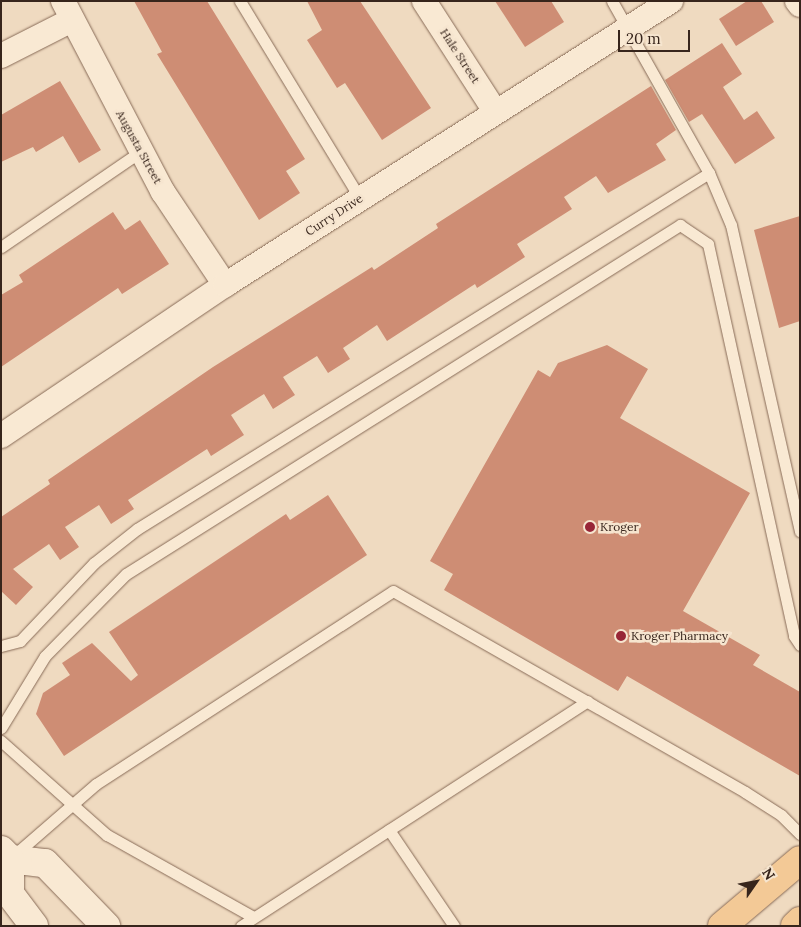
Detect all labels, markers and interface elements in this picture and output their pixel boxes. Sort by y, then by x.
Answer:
scale bar [621,20,694,52]
street label: Hale Street [437,26,483,86]
text: 20 m [626,29,661,48]
street label: Augusta Street [113,108,165,186]
street label: Curry Drive [303,191,365,239]
place label: Kroger [600,520,639,534]
marker: Kroger [584,521,596,533]
place label: Kroger Pharmacy [631,629,728,643]
marker: Kroger Pharmacy [615,630,627,642]
north arrow [731,857,781,907]
text: N [758,864,779,883]

